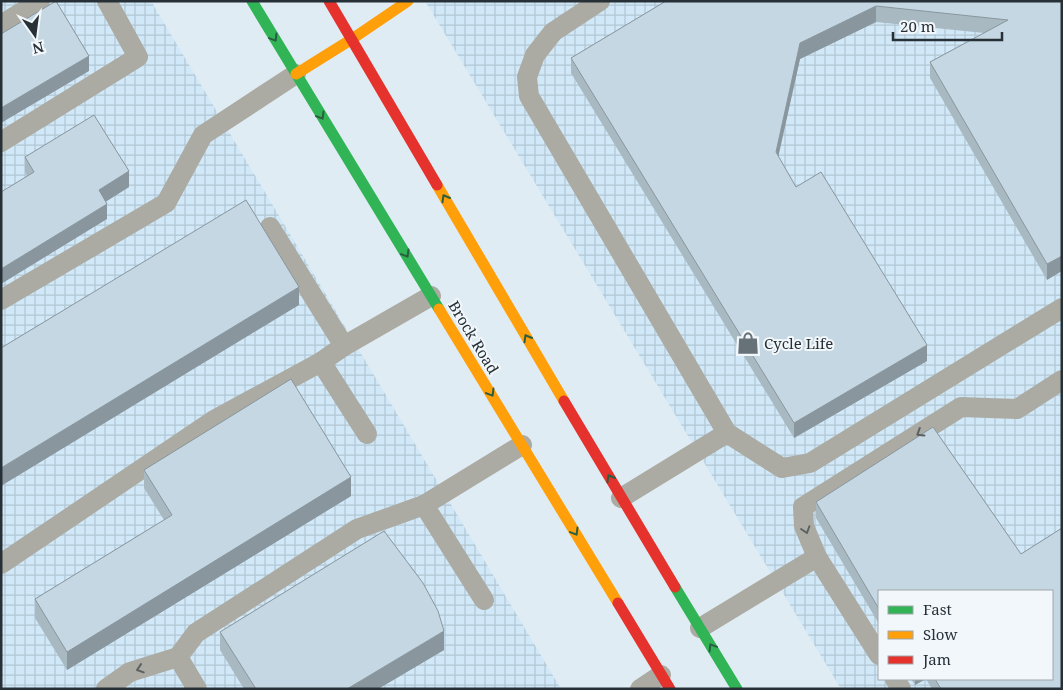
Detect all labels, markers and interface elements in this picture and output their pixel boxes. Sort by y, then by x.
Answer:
north arrow [10,10,60,60]
scale bar [893,10,1002,42]
text: 20 m [900,16,935,36]
one-way arrow [268,32,278,41]
text: N [31,38,46,59]
one-way arrow [315,110,325,119]
one-way arrow [442,194,452,203]
one-way arrow [400,249,409,258]
street label: Brock Road [444,297,504,377]
shop icon: Cycle Life [735,330,761,356]
place label: Cycle Life [764,333,833,353]
one-way arrow [524,334,534,343]
one-way arrow [484,388,494,397]
one-way arrow [916,426,925,436]
one-way arrow [606,475,616,484]
one-way arrow [801,525,811,534]
one-way arrow [568,527,578,536]
legend [878,590,1053,680]
text: Fast [923,599,952,619]
text: Slow [923,624,957,644]
one-way arrow [709,644,719,653]
text: Jam [922,649,951,669]
one-way arrow [136,663,145,673]

